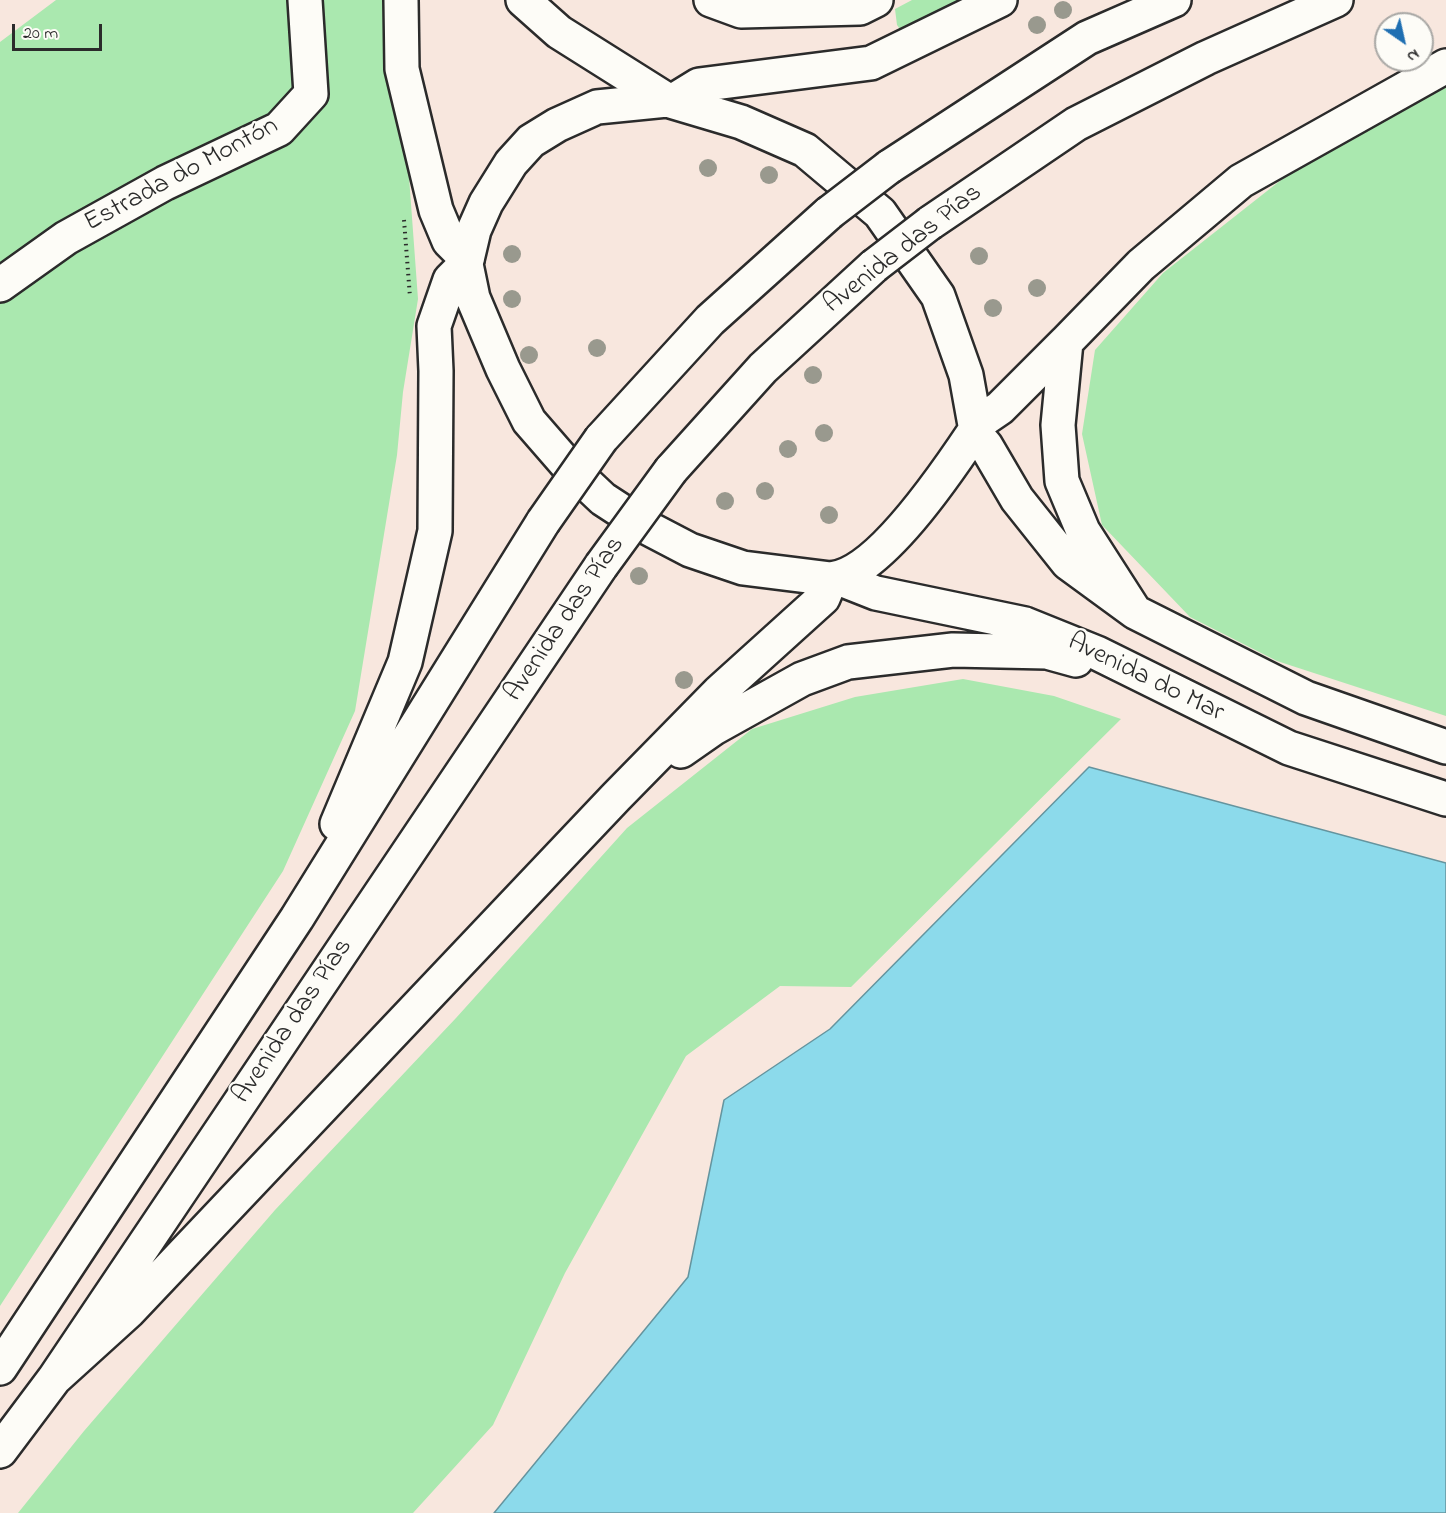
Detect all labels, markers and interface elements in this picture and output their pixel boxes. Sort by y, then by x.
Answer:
scale bar [15,12,105,50]
north arrow [1374,12,1434,72]
text: 20 m [23,21,58,47]
text: N [1402,42,1424,68]
street label: Estrada do Montón [80,111,284,241]
street label: Avenida das Pías [818,178,990,322]
street label: Avenida das Pías [499,531,633,709]
street label: Avenida do Mar [1062,627,1228,731]
street label: Avenida das Pías [227,933,361,1111]

